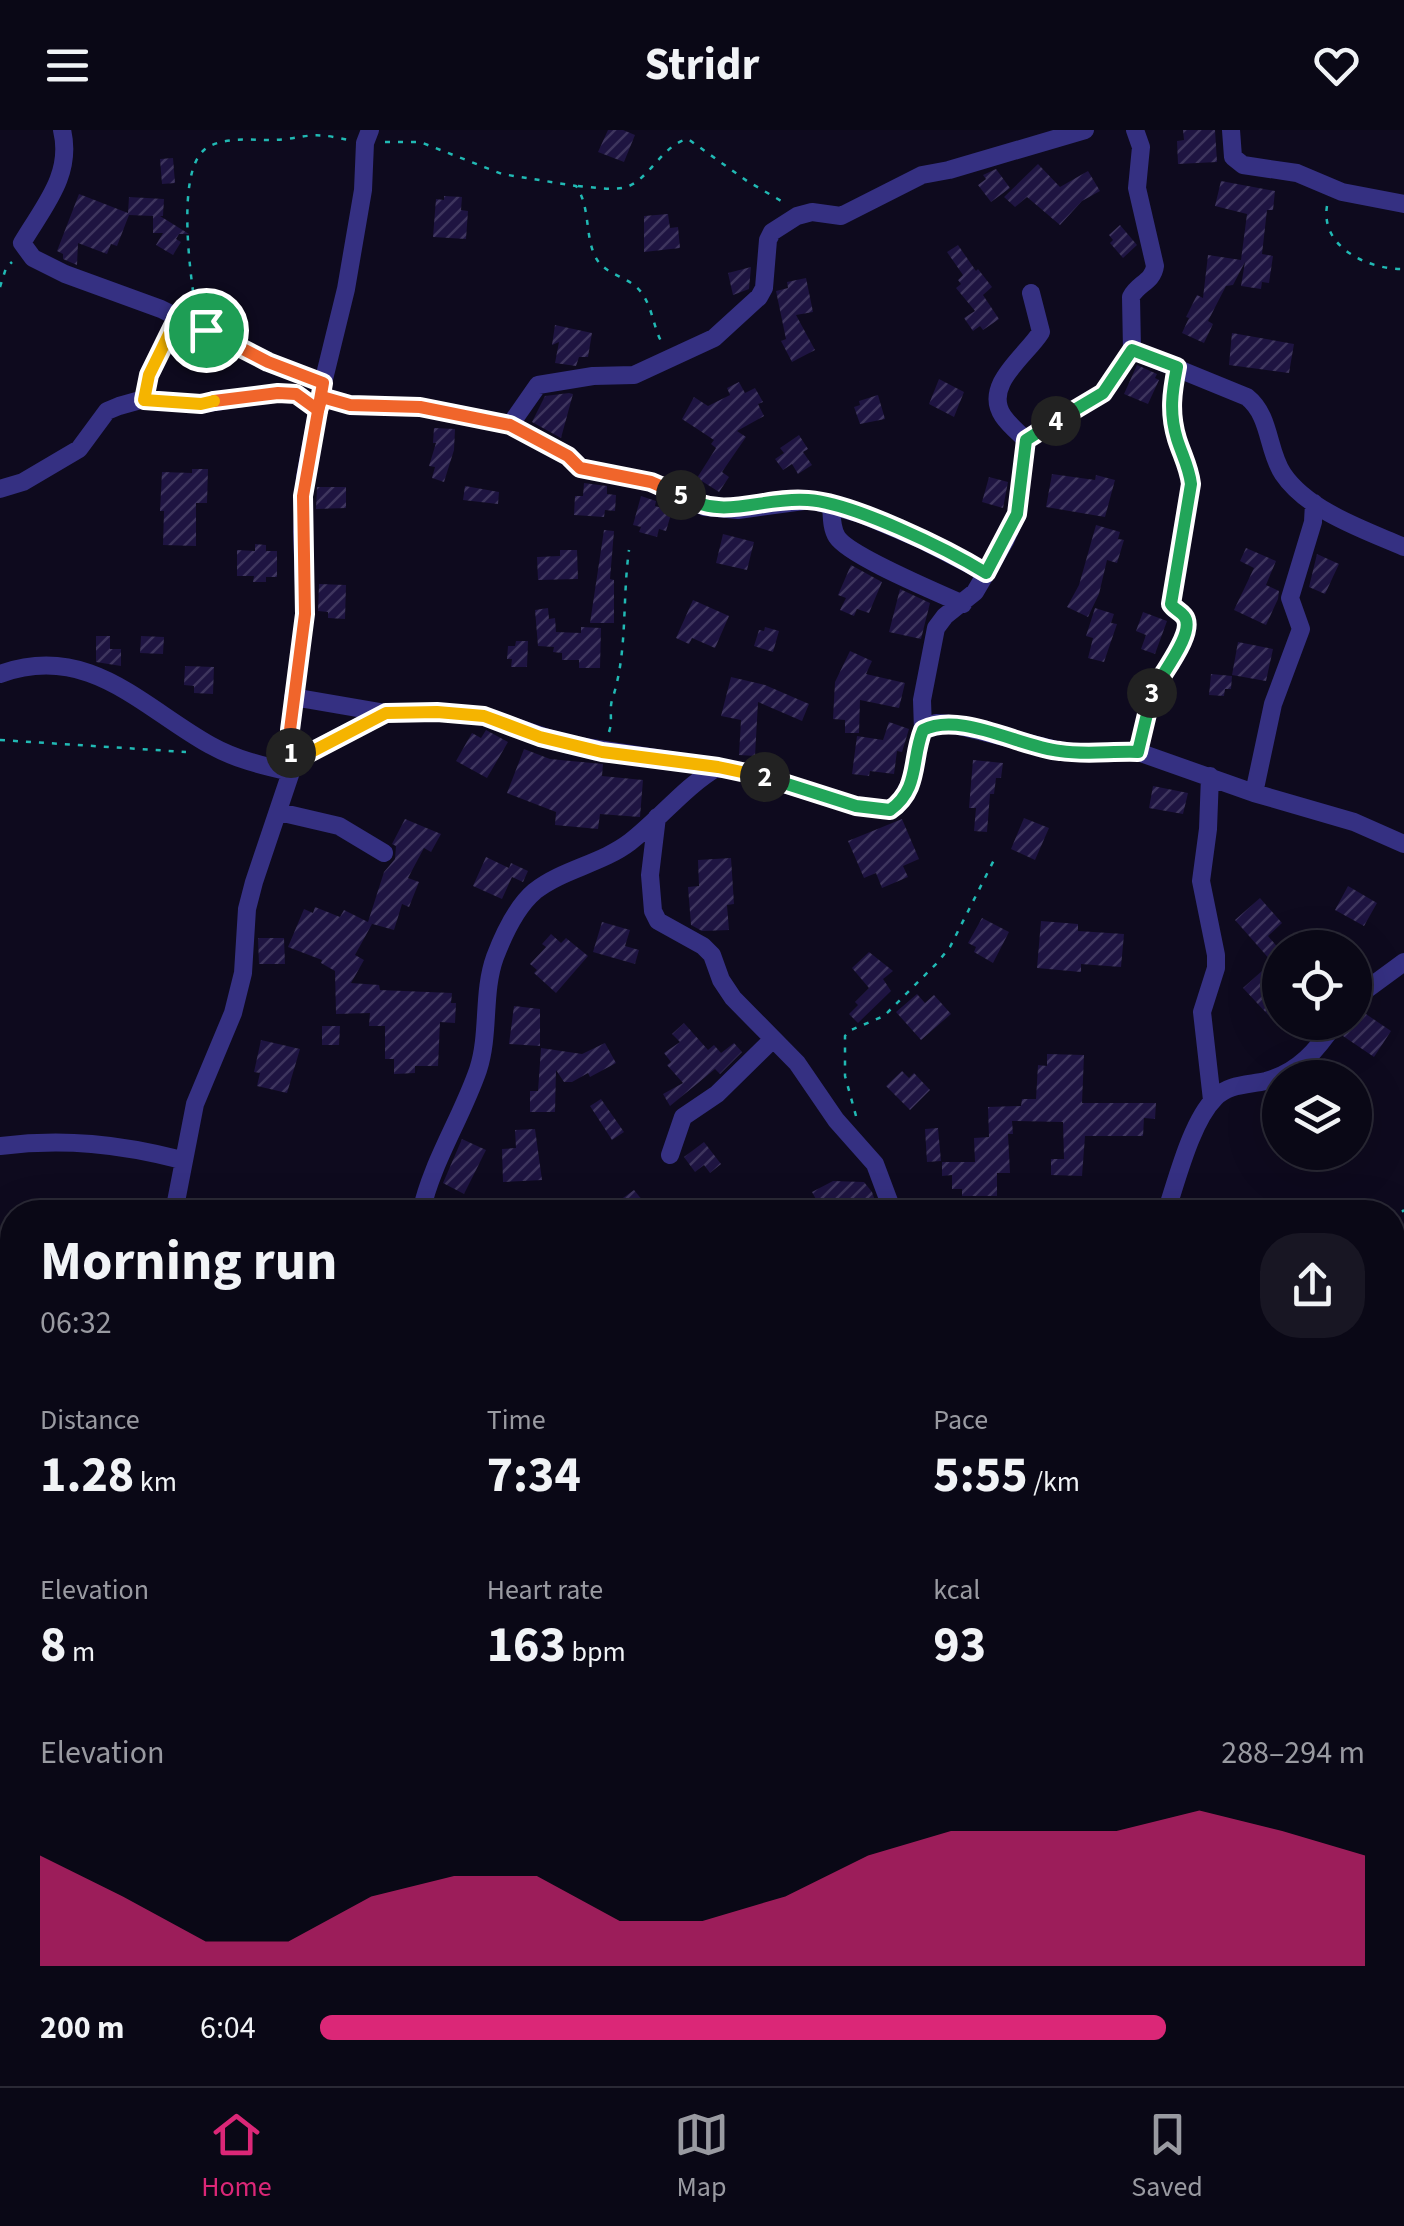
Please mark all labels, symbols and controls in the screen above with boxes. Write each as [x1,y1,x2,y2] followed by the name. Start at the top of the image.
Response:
[644,33,760,97] text: Stridr
[40,38,95,93] icon: menu
[1309,38,1364,93] icon: heart
[164,288,249,373] pin
[179,303,234,358] icon: arrive
[1031,396,1081,446] pin: 4
[1049,401,1063,441] text: 4
[656,470,706,520] pin: 5
[674,475,688,515] text: 5
[1127,668,1177,718] pin: 3
[1145,673,1159,713] text: 3
[266,728,316,778] pin: 1
[284,733,298,773] text: 1
[740,752,790,802] pin: 2
[758,757,772,797] text: 2
[1262,930,1372,1170] map controls
[1262,930,1372,1040] button: locate
[1262,1060,1372,1170] button: layers
[40,1223,337,1301] text: Morning run
[1260,1233,1365,1338] button: share
[40,1300,112,1346] text: 06:32
[40,1400,140,1440] text: Distance
[487,1400,546,1440] text: Time
[933,1400,988,1440] text: Pace
[40,1440,134,1511] text: 1.28
[487,1440,581,1511] text: 7:34
[933,1440,1028,1511] text: 5:55
[134,1462,177,1502] text: km
[1028,1462,1080,1502] text: /km
[40,1570,149,1610] text: Elevation
[487,1570,603,1610] text: Heart rate
[933,1570,980,1610] text: kcal
[40,1610,66,1681] text: 8
[487,1610,566,1681] text: 163
[933,1610,986,1681] text: 93
[66,1632,95,1672] text: m
[566,1632,626,1672] text: bpm
[40,1730,165,1776] text: Elevation
[1221,1730,1365,1776] text: 288–294 m
[40,2005,125,2051] text: 200 m
[200,2005,256,2051] text: 6:04
[201,2107,272,2207] tab: Home
[674,2107,729,2207] tab: Map
[1131,2107,1203,2207] tab: Saved

